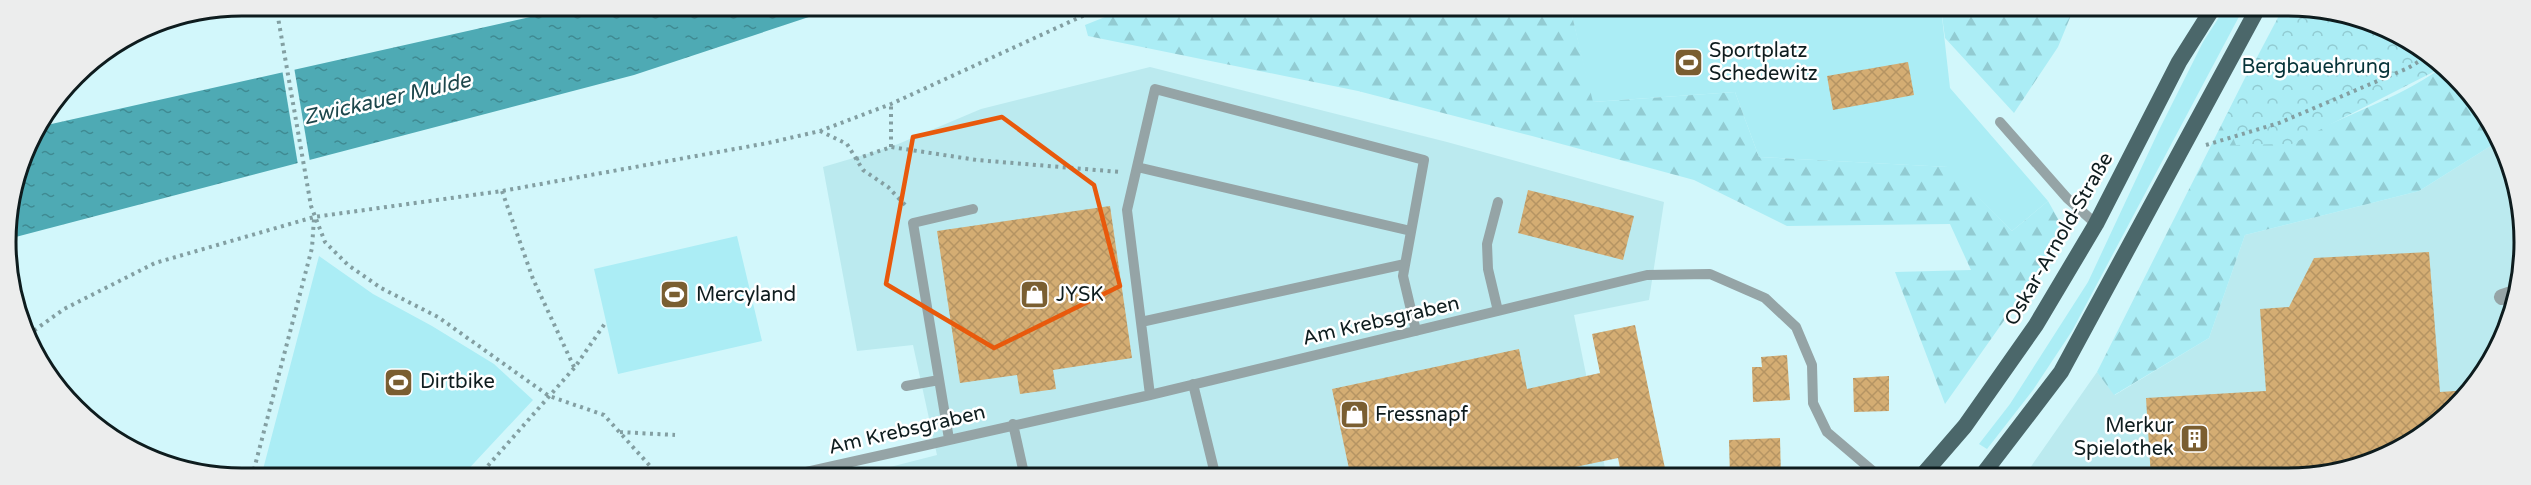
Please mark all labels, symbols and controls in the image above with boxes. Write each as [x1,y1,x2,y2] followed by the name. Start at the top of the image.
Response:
[1709,39,1818,86] place label: Sportplatz Schedewitz
[1672,46,1704,78] sports icon: Sportplatz Schedewitz
[2241,55,2391,79] park label: Bergbauehrung
[301,67,474,130] water label: Zwickauer Mulde
[2000,148,2118,330] street label: Oskar-Arnold-Straße
[659,279,691,311] sports icon: Mercyland
[1019,279,1051,311] shop icon: JYSK
[696,283,796,307] place label: Mercyland
[1056,283,1104,307] place label: JYSK
[1300,291,1462,351] street label: Am Krebsgraben
[383,366,415,398] sports icon: Dirtbike
[420,370,495,394] place label: Dirtbike
[1338,399,1370,431] shop icon: Fressnapf
[826,400,988,460] street label: Am Krebsgraben
[1375,403,1468,427] place label: Fressnapf
[2074,414,2174,461] place label: Merkur Spielothek
[2179,422,2211,454] building icon: Merkur Spielothek

